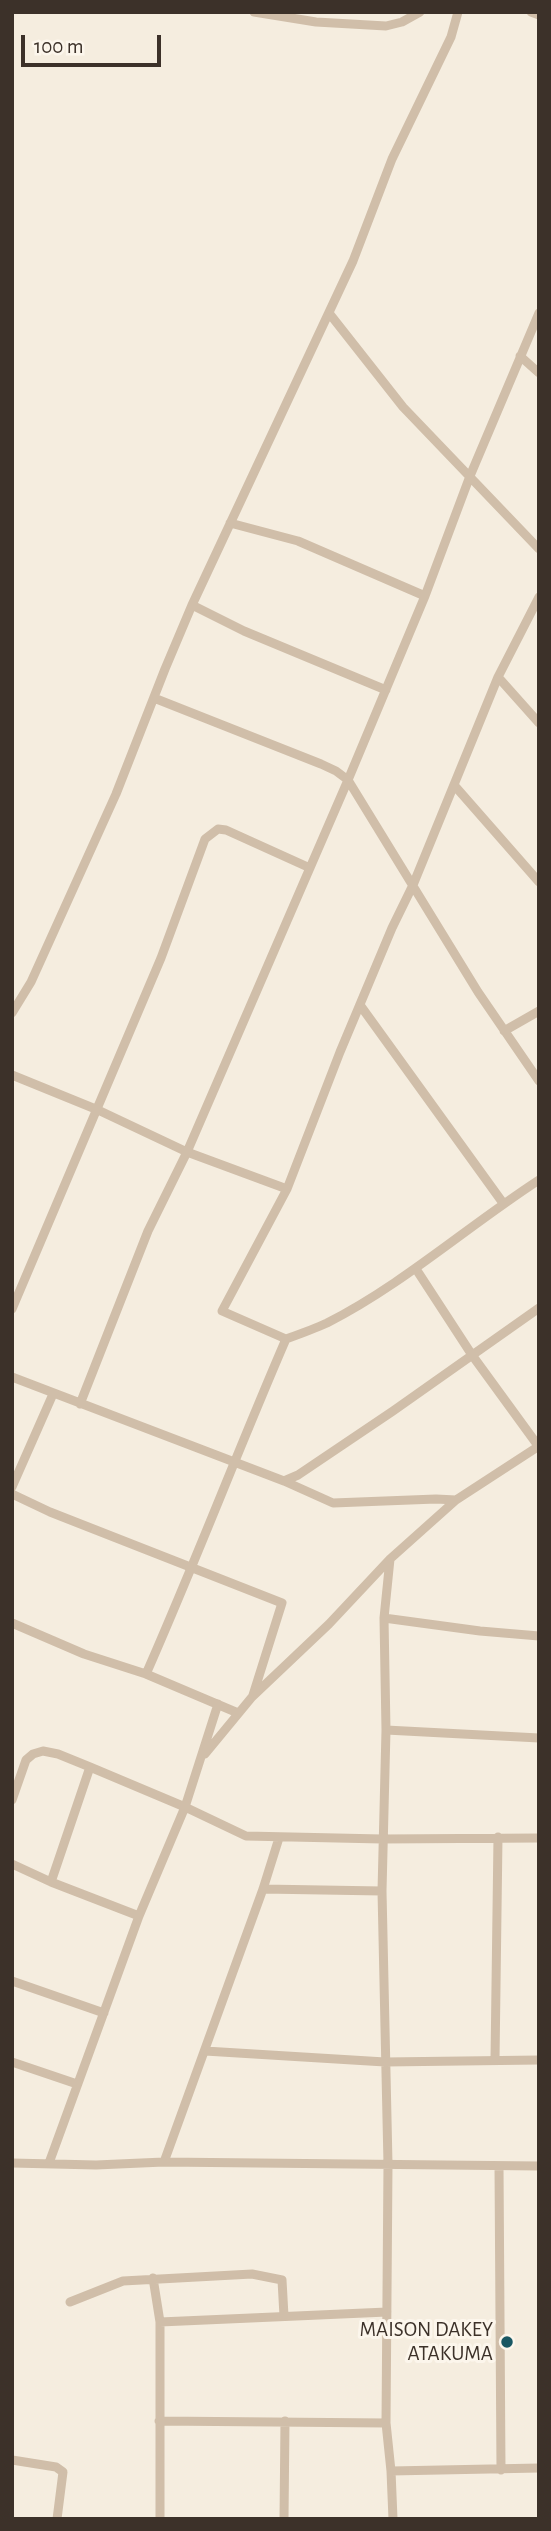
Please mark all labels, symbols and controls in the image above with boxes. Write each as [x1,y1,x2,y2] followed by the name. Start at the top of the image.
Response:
[24,21,164,65] scale bar
[34,36,84,57] text: 100 m
[360,2317,493,2367] place label: MAISON DAKEY ATAKUMA
[499,2334,515,2350] marker: MAISON DAKEY ATAKUMA

